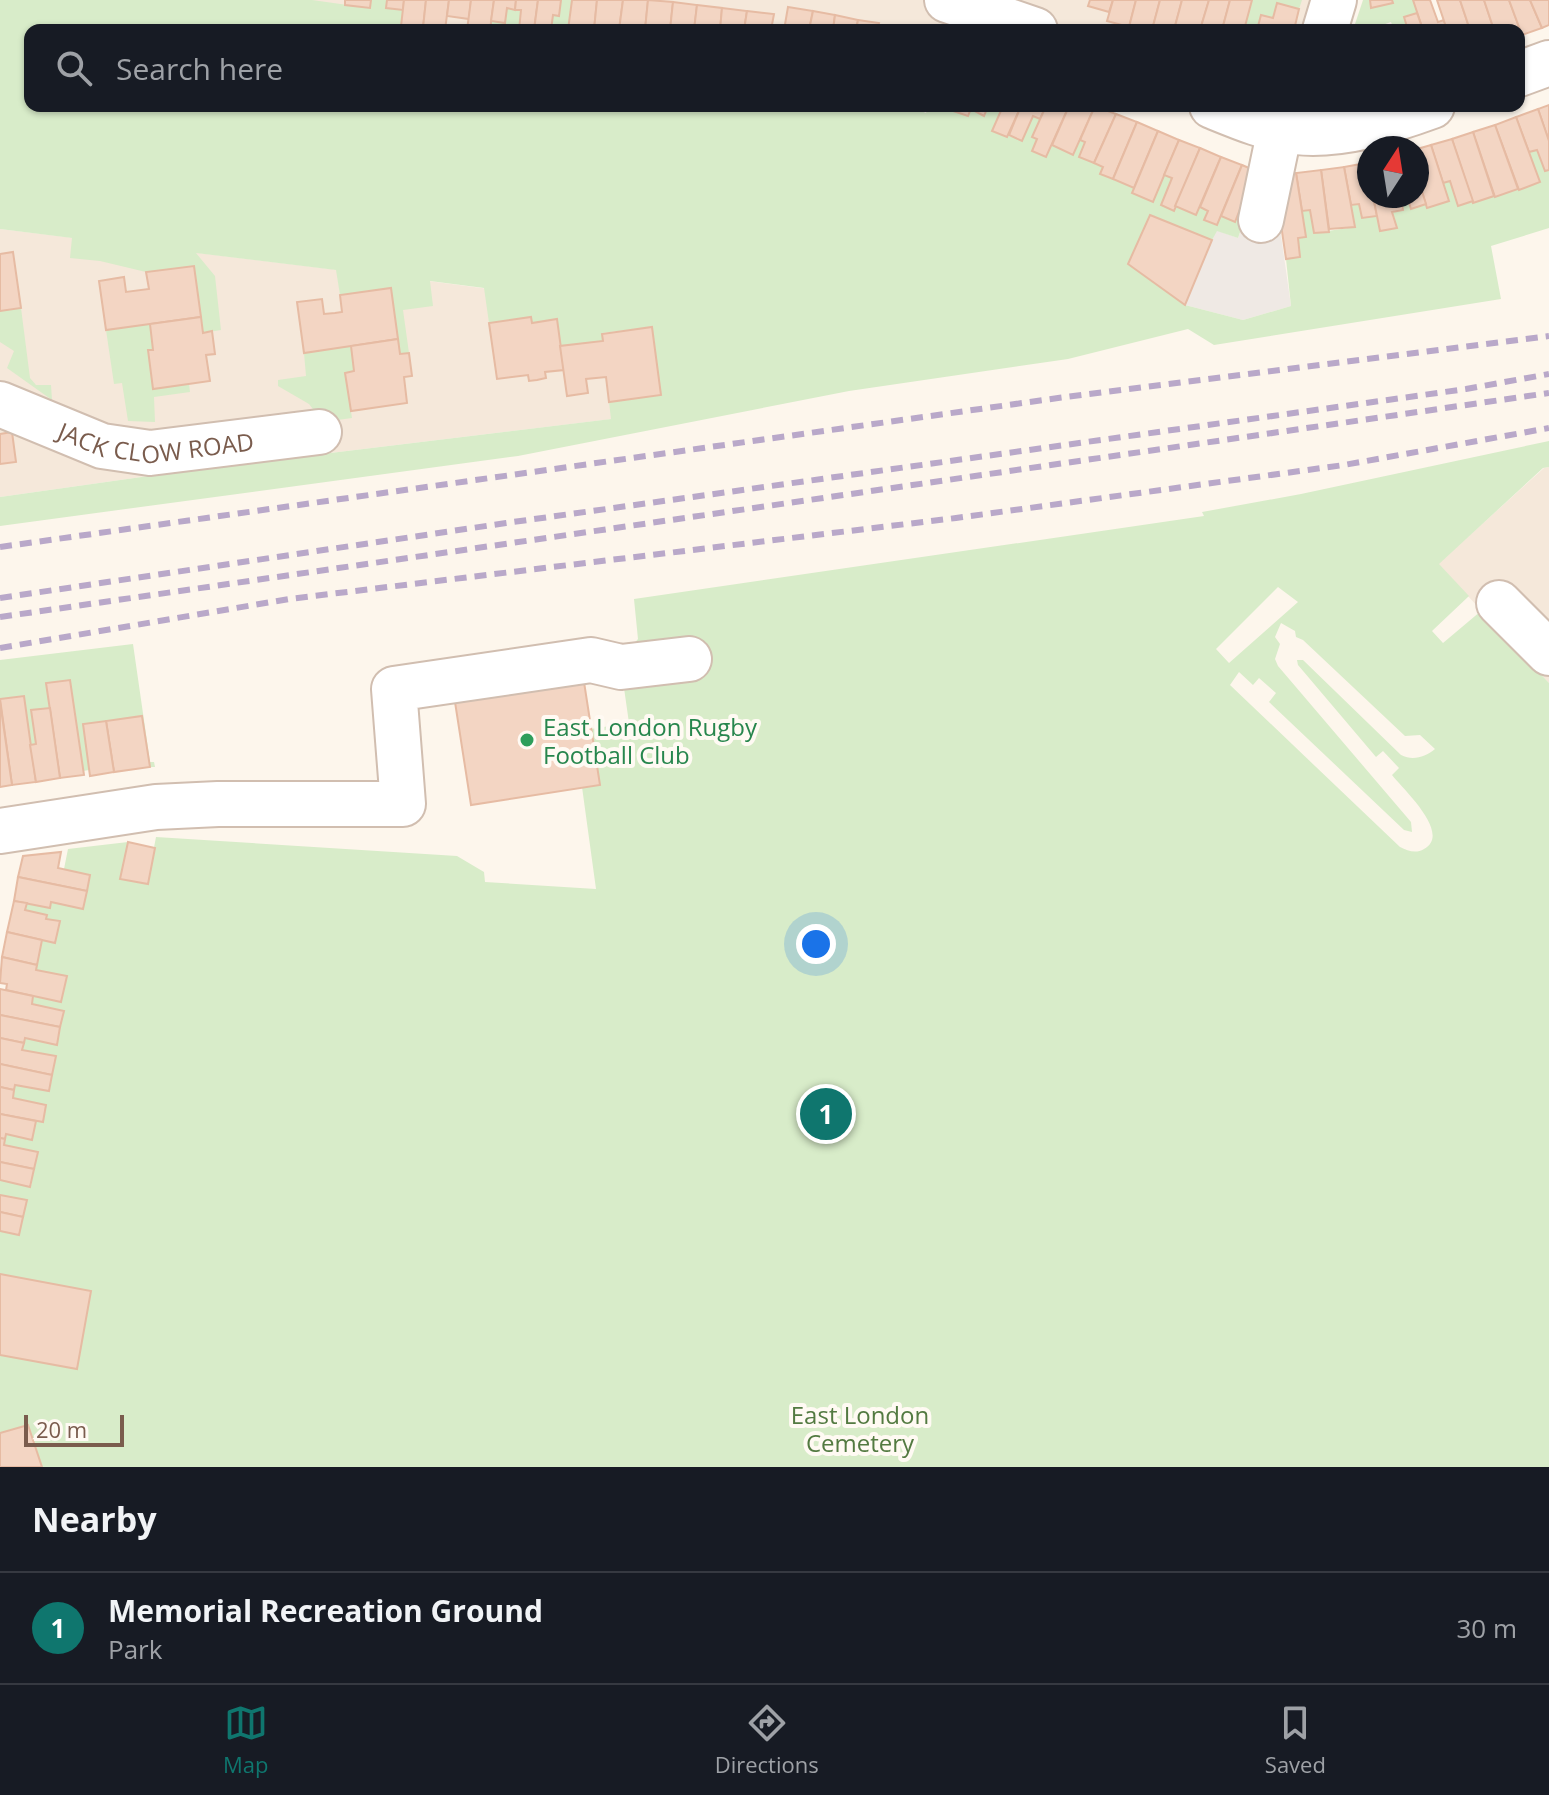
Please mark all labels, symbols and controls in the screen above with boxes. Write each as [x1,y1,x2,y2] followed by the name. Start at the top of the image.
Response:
[24,24,1525,112] search box
[52,46,96,90] icon: search
[116,48,283,89] text: Search here
[1357,136,1429,208] north arrow
[52,413,256,470] street label: JACK CLOW ROAD
[543,710,758,771] place label: East London Rugby Football Club
[518,731,536,749] marker: East London Rugby Football Club
[796,924,836,964] your location
[800,1084,852,1144] pin: 1
[791,1398,929,1459] park label: East London Cemetery
[24,1411,124,1447] scale bar
[36,1414,87,1444] text: 20 m
[32,1496,157,1542] text: Nearby
[108,1590,543,1631] text: Memorial Recreation Ground
[51,1610,65,1646] text: 1
[1456,1610,1517,1646] text: 30 m
[108,1631,162,1667] text: Park
[223,1701,269,1779] tab: Map
[715,1701,819,1779] tab: Directions
[1265,1701,1326,1779] tab: Saved

